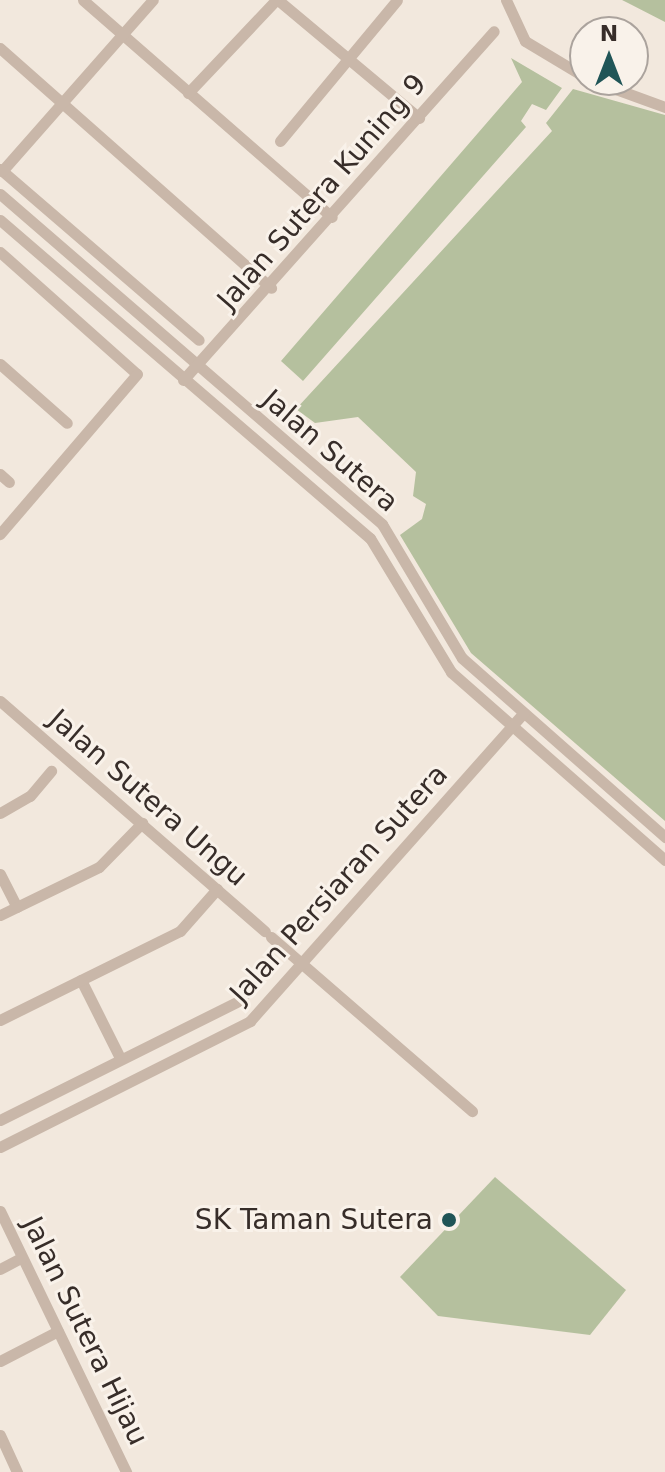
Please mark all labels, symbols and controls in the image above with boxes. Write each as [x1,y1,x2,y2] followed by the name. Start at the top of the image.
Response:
[569,16,649,96] north arrow
[600,21,618,46] text: N
[211,67,433,317] street label: Jalan Sutera Kuning 9
[255,383,405,519] street label: Jalan Sutera
[42,703,254,893] street label: Jalan Sutera Ungu
[223,758,455,1010] street label: Jalan Persiaran Sutera
[195,1203,433,1237] place label: SK Taman Sutera
[15,1211,155,1451] street label: Jalan Sutera Hijau
[440,1211,458,1229] marker: SK Taman Sutera

